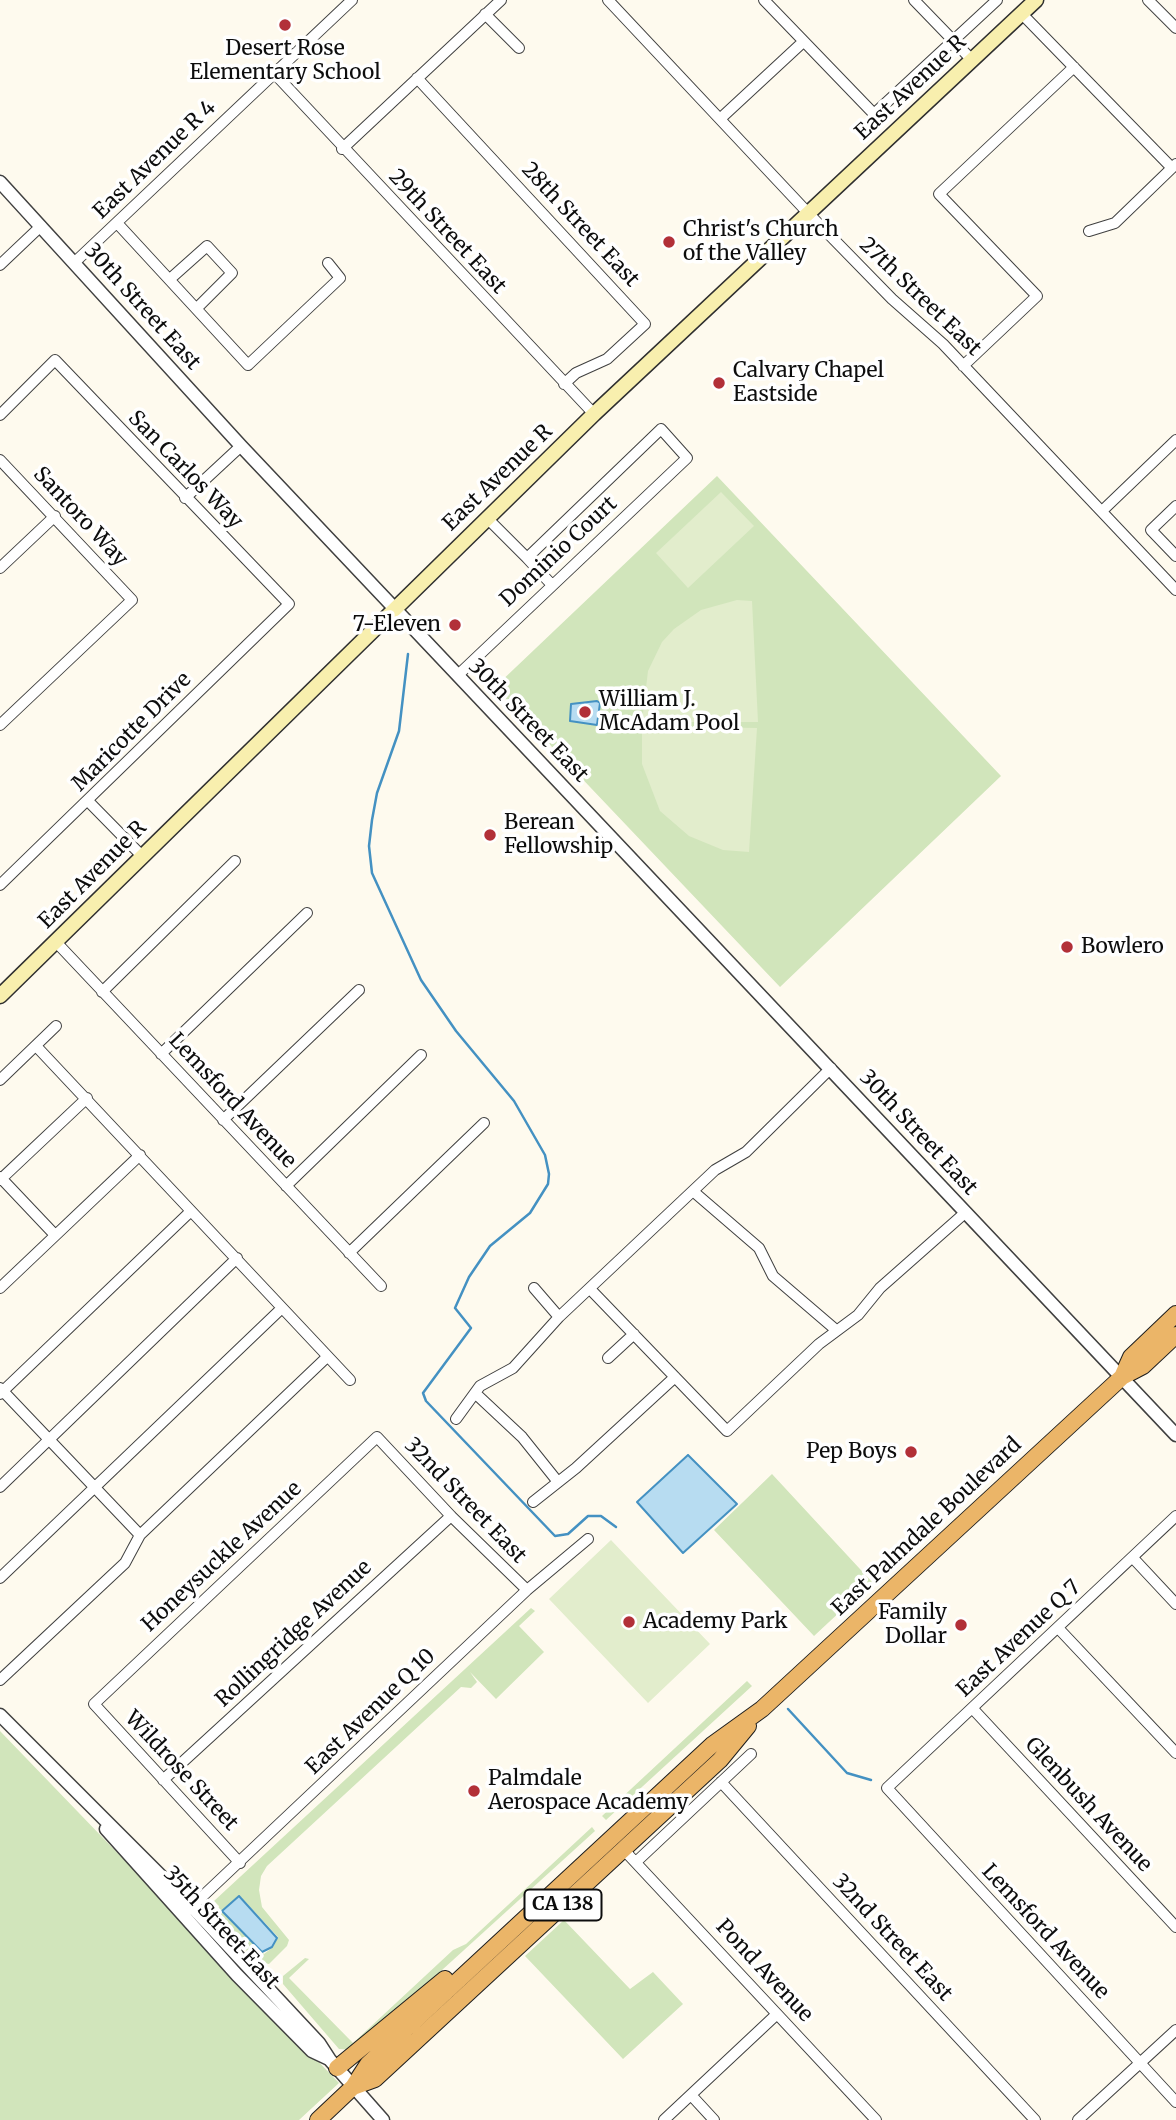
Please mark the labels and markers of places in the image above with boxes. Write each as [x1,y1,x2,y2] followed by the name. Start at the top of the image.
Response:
[277,17,293,33] marker: Desert Rose Elementary School
[189,36,381,86] place label: Desert Rose Elementary School
[683,217,839,267] place label: Christ's Church of the Valley
[661,234,677,250] marker: Christ's Church of the Valley
[733,358,884,408] place label: Calvary Chapel Eastside
[711,375,727,391] marker: Calvary Chapel Eastside
[353,612,441,638] place label: 7-Eleven
[447,617,463,633] marker: 7-Eleven
[599,687,739,737] place label: William J. McAdam Pool
[577,704,593,720] marker: William J. McAdam Pool
[504,810,613,860] place label: Berean Fellowship
[482,827,498,843] marker: Berean Fellowship
[1081,934,1164,960] place label: Bowlero
[1059,939,1075,955] marker: Bowlero
[806,1439,897,1465] place label: Pep Boys
[903,1444,919,1460] marker: Pep Boys
[878,1600,947,1650] place label: Family Dollar
[643,1609,787,1635] place label: Academy Park
[621,1614,637,1630] marker: Academy Park
[953,1617,969,1633] marker: Family Dollar
[488,1766,689,1816] place label: Palmdale Aerospace Academy
[466,1783,482,1799] marker: Palmdale Aerospace Academy

